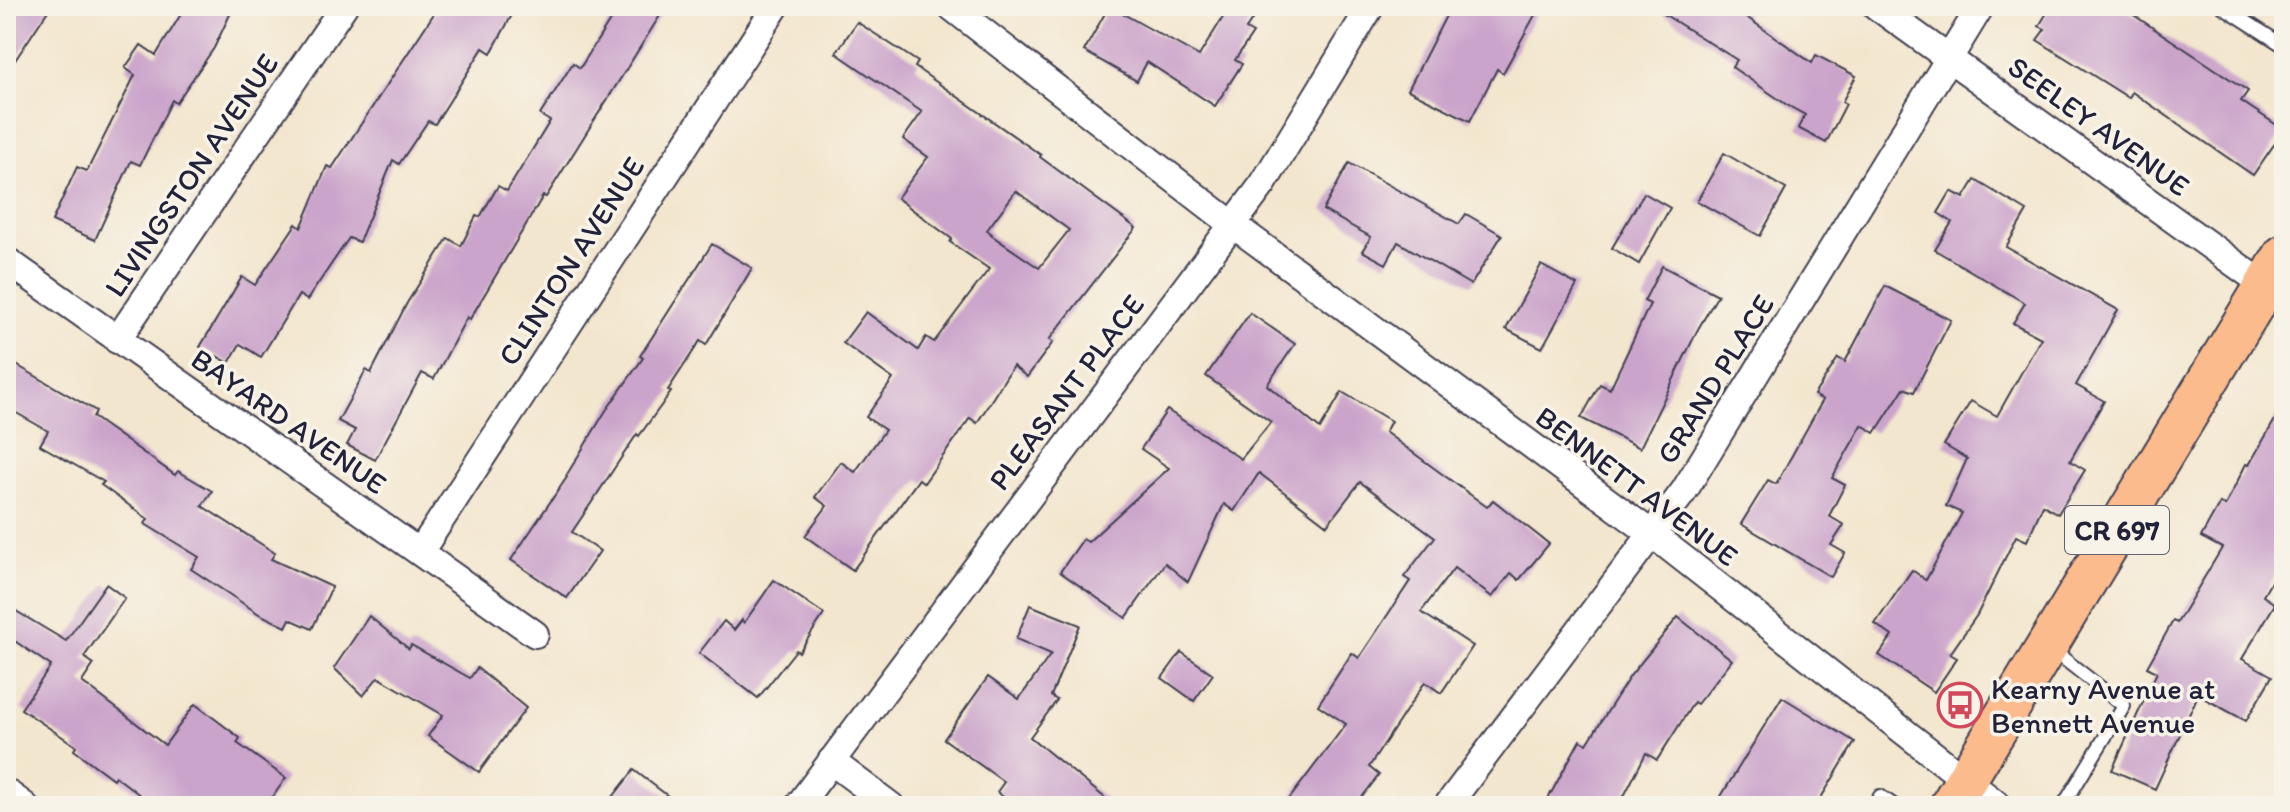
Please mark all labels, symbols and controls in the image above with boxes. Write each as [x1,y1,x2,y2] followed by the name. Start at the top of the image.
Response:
[96,46,286,304] street label: LIVINGSTON AVENUE
[2001,48,2197,204] street label: SEELEY AVENUE
[490,150,652,372] street label: CLINTON AVENUE
[980,287,1152,497] street label: PLEASANT PLACE
[1648,287,1782,471] street label: GRAND PLACE
[184,340,394,502] street label: BAYARD AVENUE
[1528,398,1746,574] street label: BENNETT AVENUE
[2065,506,2169,554] road number: CR 697
[1991,670,2215,741] place label: Kearny Avenue at Bennett Avenue
[1936,681,1984,729] bus stop icon: Kearny Avenue at Bennett Avenue

